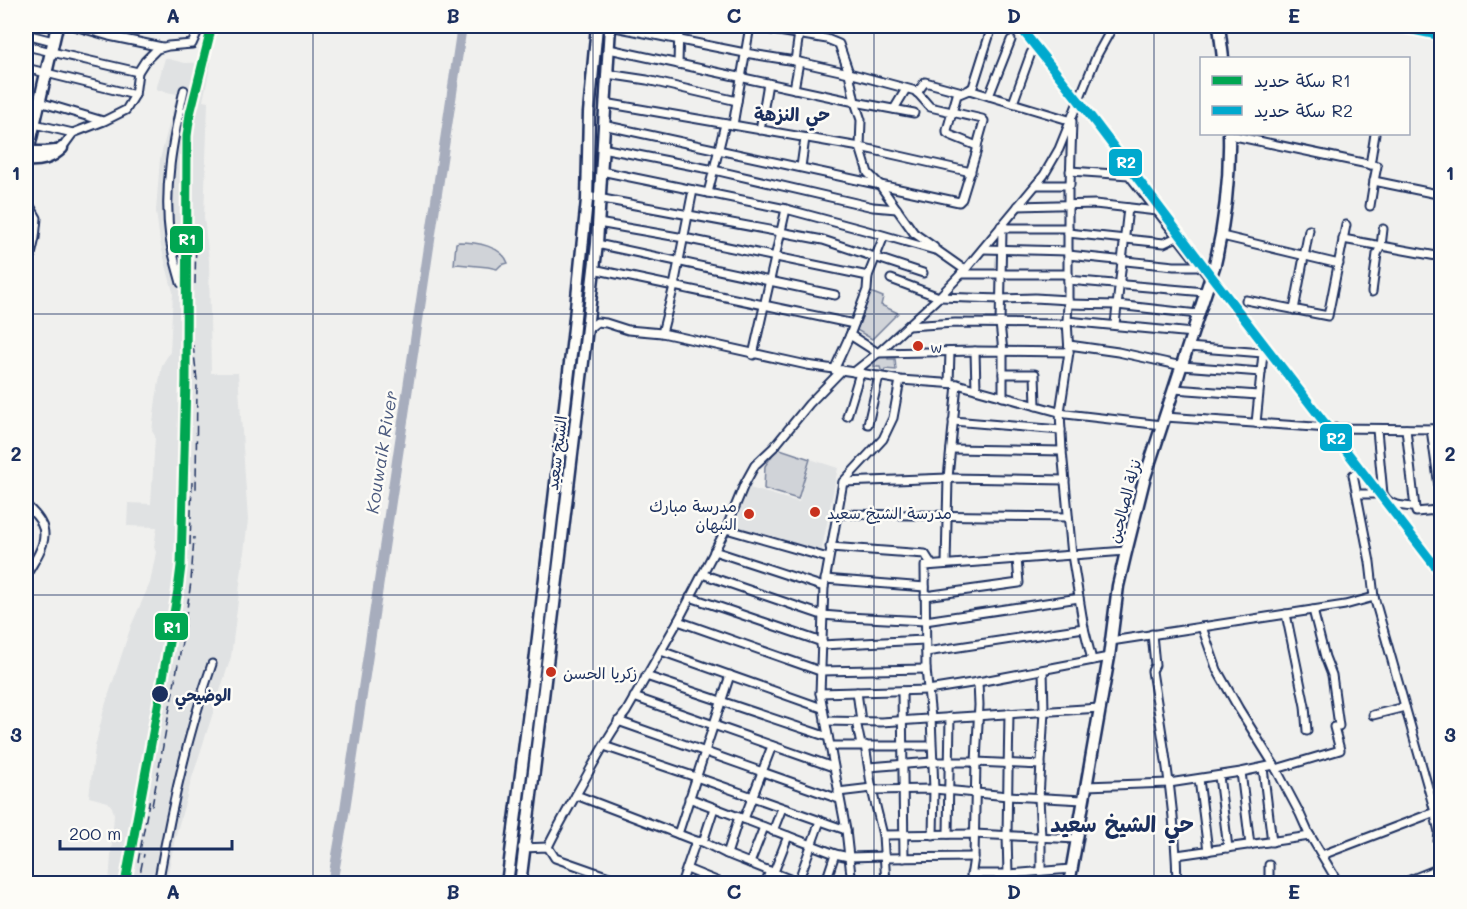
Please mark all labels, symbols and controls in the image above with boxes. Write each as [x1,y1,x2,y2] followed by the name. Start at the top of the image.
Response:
[166,2,180,28] text: A
[446,2,460,28] text: B
[727,2,742,28] text: C
[1007,2,1021,28] text: D
[1288,2,1300,28] text: E
[1200,57,1410,135] legend
[1254,68,1351,92] text: سكة حديد R1
[1254,98,1353,122] text: سكة حديد R2
[754,102,830,131] district label: حي النزهة
[1108,148,1143,177] line badge: R2
[1116,151,1136,172] text: R2
[12,159,20,185] text: 1
[1446,159,1454,185] text: 1
[169,225,204,254] line badge: R1
[178,228,196,249] text: R1
[930,336,942,357] place label: w
[911,339,925,353] marker: w
[359,389,403,515] water label: Kouwaik River
[541,414,572,492] street label: الشيخ سعيد
[1319,423,1353,452] line badge: R2
[1326,427,1346,448] text: R2
[10,440,22,466] text: 2
[1444,440,1456,466] text: 2
[1103,457,1145,545] street label: نزلة الصالحين
[649,495,737,534] place label: مدرسة مبارك النبهان
[827,502,952,524] place label: مدرسة الشيخ سعيد
[808,505,822,519] marker: مدرسة الشيخ سعيد
[742,507,756,521] marker: مدرسة مبارك النبهان
[154,612,189,641] line badge: R1
[163,616,181,637] text: R1
[563,662,637,683] place label: زكريا الحسن
[544,665,558,679] marker: زكريا الحسن
[150,684,170,704] marker: الوضيحي
[175,684,231,710] place label: الوضيحي
[10,721,22,747] text: 3
[1444,721,1456,747] text: 3
[1050,809,1194,844] district label: حي الشيخ سعيد
[60,813,232,851] scale bar
[69,821,121,845] text: 200 m
[166,878,180,904] text: A
[446,878,460,904] text: B
[727,878,742,904] text: C
[1007,878,1021,904] text: D
[1288,878,1300,904] text: E

